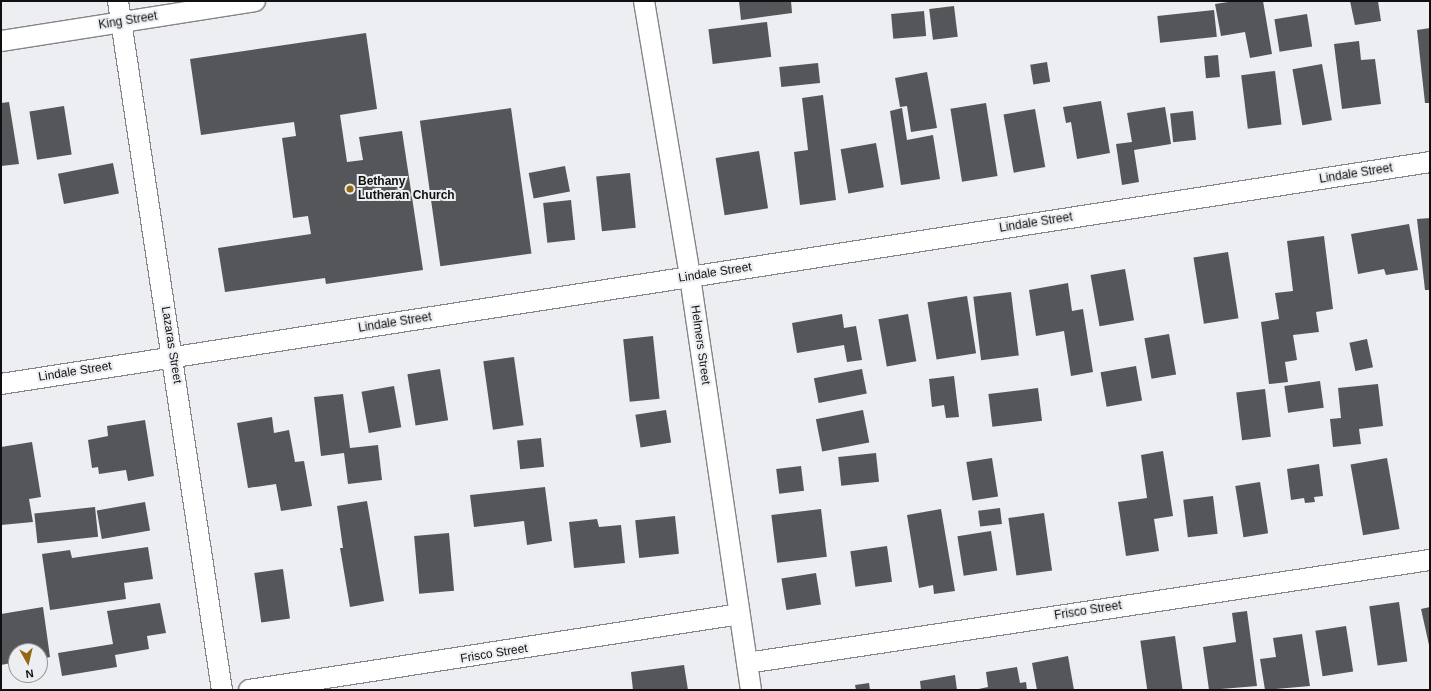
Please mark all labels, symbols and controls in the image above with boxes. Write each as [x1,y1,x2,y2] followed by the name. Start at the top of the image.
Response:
[98,9,158,33] street label: King Street
[1318,161,1394,187] street label: Lindale Street
[358,175,455,203] place label: Bethany Lutheran Church
[345,184,355,194] marker: Bethany Lutheran Church
[998,210,1074,236] street label: Lindale Street
[677,260,753,286] street label: Lindale Street
[687,304,713,386] street label: Helmers Street
[158,305,184,385] street label: Lazaras Street
[357,310,433,336] street label: Lindale Street
[37,359,113,385] street label: Lindale Street
[1053,599,1123,623] street label: Frisco Street
[459,642,529,666] street label: Frisco Street
[8,643,48,683] north arrow
[25,667,34,680] text: N

